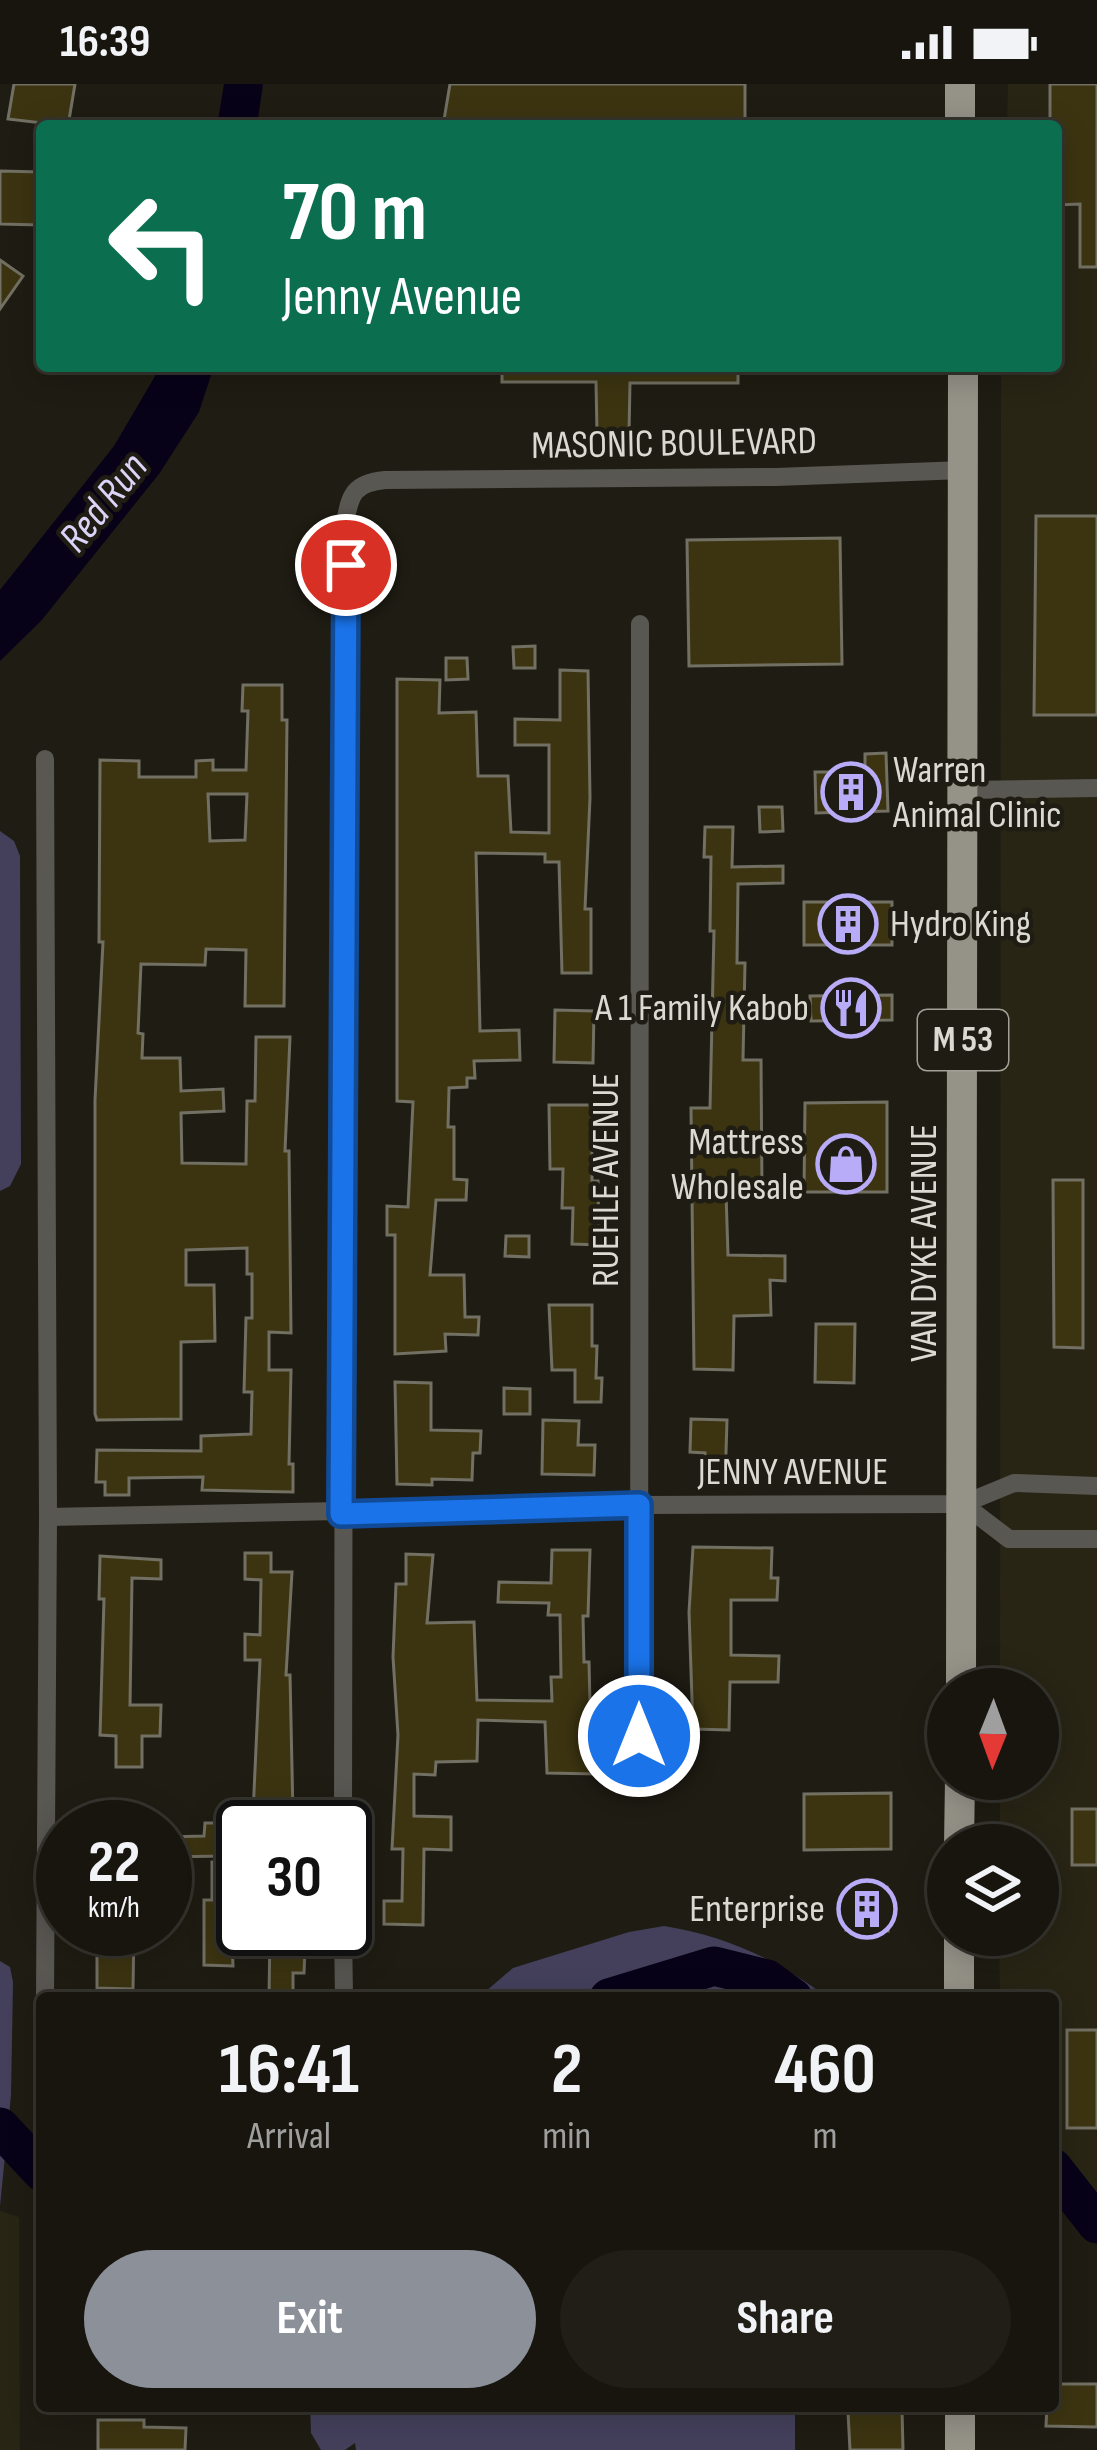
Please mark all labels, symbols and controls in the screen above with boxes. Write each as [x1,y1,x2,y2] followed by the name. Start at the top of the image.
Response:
[60,15,150,70] text: 16:39
[282,163,427,264] text: 70 m
[84,168,240,324] icon: left
[282,265,522,330] text: Jenny Avenue
[531,418,817,470] street label: MASONIC BOULEVARD
[49,443,159,563] water label: Red Run
[295,514,397,616] pin
[313,532,379,598] icon: arrive
[892,747,1062,839] place label: Warren Animal Clinic
[820,761,882,823] building icon: Warren Animal Clinic
[817,893,879,955] building icon: Hydro King
[890,901,1031,948] place label: Hydro King
[820,977,882,1039] restaurant icon: A 1 Family Kabob
[594,985,809,1032] place label: A 1 Family Kabob
[918,1010,1008,1070] road number: M 53
[583,1073,630,1287] street label: RUEHLE AVENUE
[671,1119,804,1211] place label: Mattress Wholesale
[901,1124,948,1362] street label: VAN DYKE AVENUE
[815,1133,877,1195] shop icon: Mattress Wholesale
[697,1449,888,1496] street label: JENNY AVENUE
[927,1668,1059,1800] north arrow
[927,1668,1059,1956] map controls
[576,1673,702,1799] position arrow
[216,1800,372,1956] speed limit sign: 30
[927,1824,1059,1956] button: layers
[88,1827,140,1899] text: 22
[836,1878,898,1940] building icon: Enterprise
[689,1886,825,1933] place label: Enterprise
[88,1890,140,1926] text: km/h
[219,2027,359,2114] text: 16:41
[551,2027,582,2114] text: 2
[774,2027,876,2114] text: 460
[247,2113,331,2160] text: Arrival
[542,2113,591,2160] text: min
[813,2113,838,2160] text: m
[84,2250,536,2388] button: Exit
[560,2250,1011,2388] button: Share

